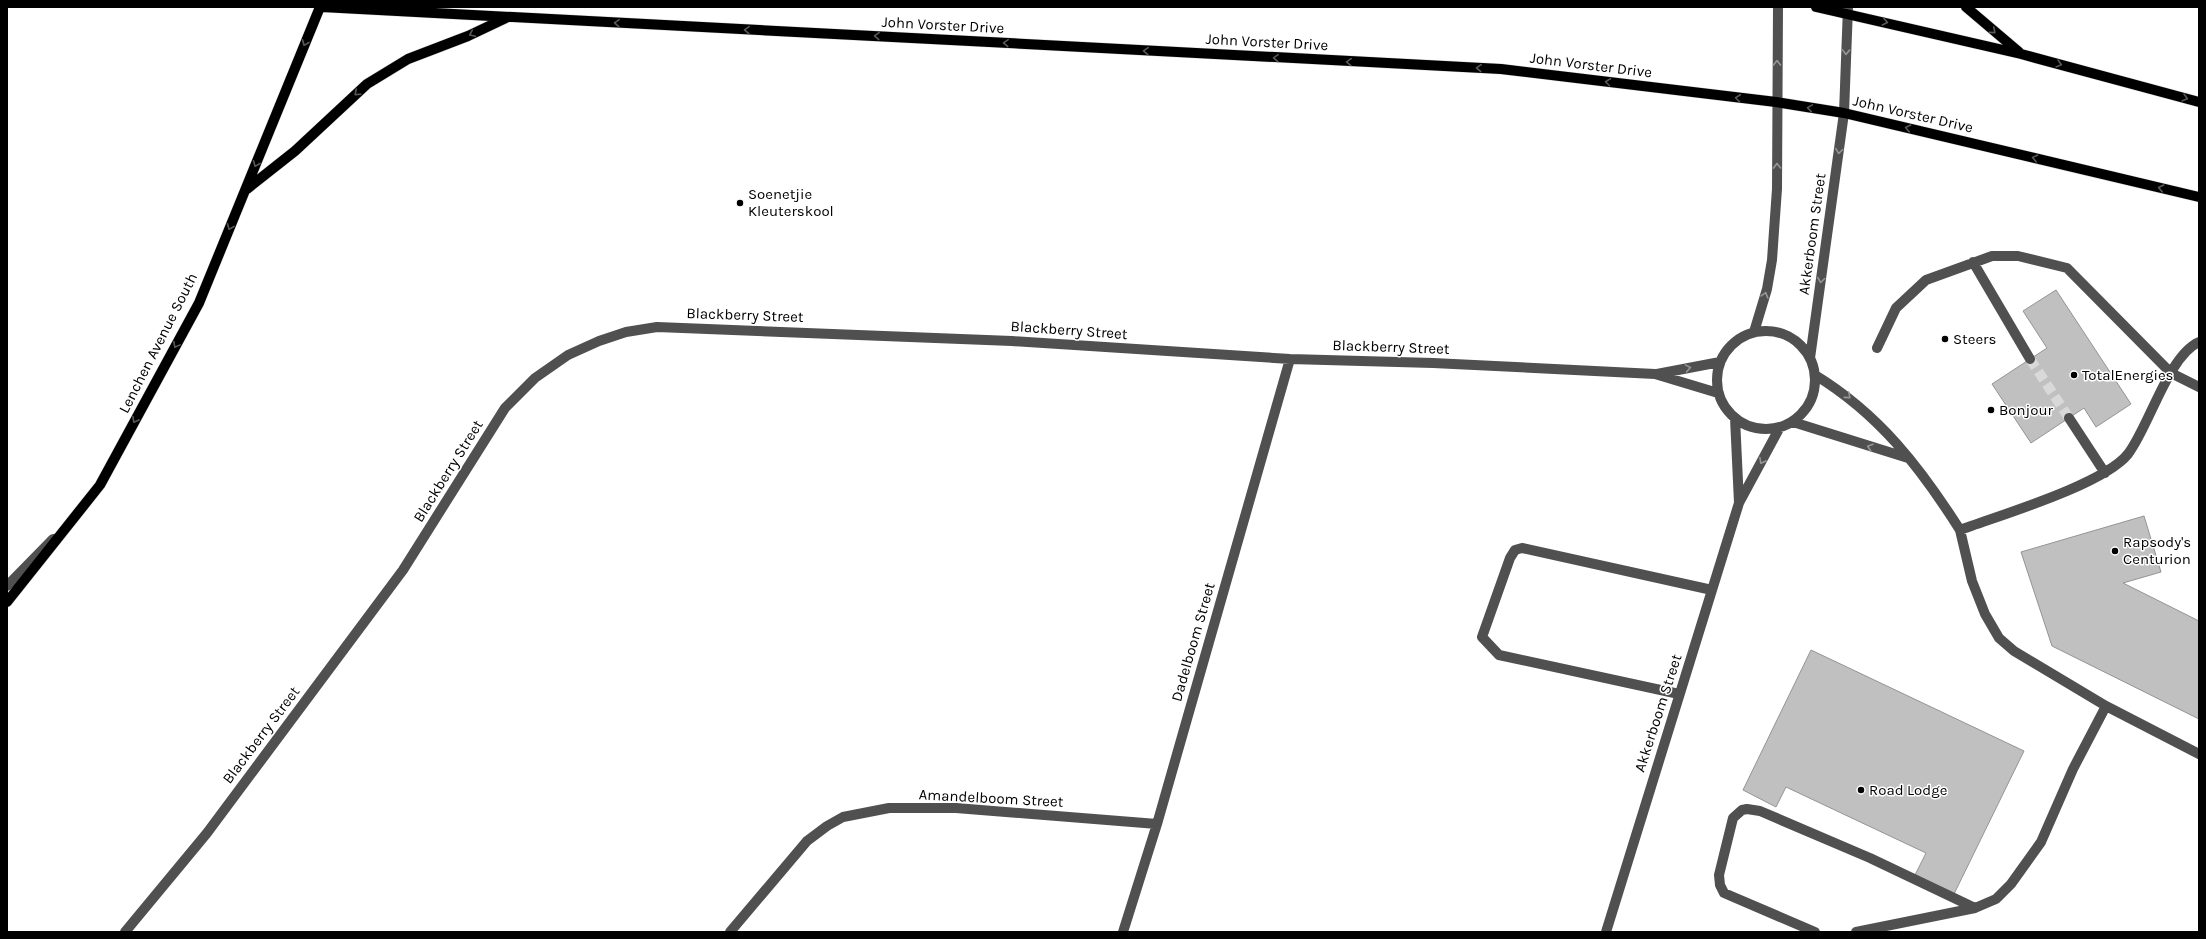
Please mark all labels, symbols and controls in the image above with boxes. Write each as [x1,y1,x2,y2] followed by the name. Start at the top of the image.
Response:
[881,13,1005,37] street label: John Vorster Drive
[1882,17,1888,25] one-way arrow
[614,18,620,27] one-way arrow
[744,25,750,34] one-way arrow
[1989,26,1996,33] one-way arrow
[469,29,477,37] one-way arrow
[1205,30,1329,54] street label: John Vorster Drive
[874,32,880,41] one-way arrow
[1003,39,1009,48] one-way arrow
[302,40,310,47] one-way arrow
[1143,46,1149,55] one-way arrow
[1529,49,1653,81] street label: John Vorster Drive
[1842,49,1850,55] one-way arrow
[1273,53,1279,62] one-way arrow
[1346,57,1352,66] one-way arrow
[2055,59,2062,68] one-way arrow
[1773,60,1781,66] one-way arrow
[1476,64,1482,73] one-way arrow
[1605,78,1612,87] one-way arrow
[355,88,362,95] one-way arrow
[1851,91,1975,137] street label: John Vorster Drive
[2181,93,2188,102] one-way arrow
[1734,94,1741,103] one-way arrow
[1807,104,1813,113] one-way arrow
[1905,124,1912,133] one-way arrow
[1835,148,1844,155] one-way arrow
[2031,154,2038,163] one-way arrow
[253,160,261,167] one-way arrow
[1773,163,1781,169] one-way arrow
[1795,172,1830,296] street label: Akkerboom Street
[2158,184,2164,192] one-way arrow
[748,185,834,220] place label: Soenetjie Kleuterskool
[735,198,745,208] marker: Soenetjie Kleuterskool
[227,223,235,230] one-way arrow
[115,270,201,416] street label: Lenchen Avenue South
[1817,277,1826,283] one-way arrow
[1760,292,1769,299] one-way arrow
[686,304,804,326] street label: Blackberry Street
[1010,317,1128,343] street label: Blackberry Street
[1953,330,1996,348] place label: Steers
[1940,334,1950,344] marker: Steers
[1332,336,1450,358] street label: Blackberry Street
[174,341,181,348] one-way arrow
[1684,364,1691,373] one-way arrow
[2082,366,2174,384] place label: TotalEnergies
[2069,370,2079,380] marker: TotalEnergies
[1844,392,1851,399] one-way arrow
[1999,401,2054,419] place label: Bonjour
[1986,405,1996,415] marker: Bonjour
[133,416,140,423] one-way arrow
[409,416,487,525] street label: Blackberry Street
[1867,443,1874,452] one-way arrow
[1759,457,1766,465] one-way arrow
[2123,533,2191,568] place label: Rapsody's Centurion
[2110,546,2120,556] marker: Rapsody's Centurion
[1167,580,1219,704] street label: Dadelboom Street
[1630,652,1686,774] street label: Akkerboom Street
[219,683,304,787] street label: Blackberry Street
[1869,781,1947,799] place label: Road Lodge
[918,785,1064,811] street label: Amandelboom Street
[1856,785,1866,795] marker: Road Lodge

